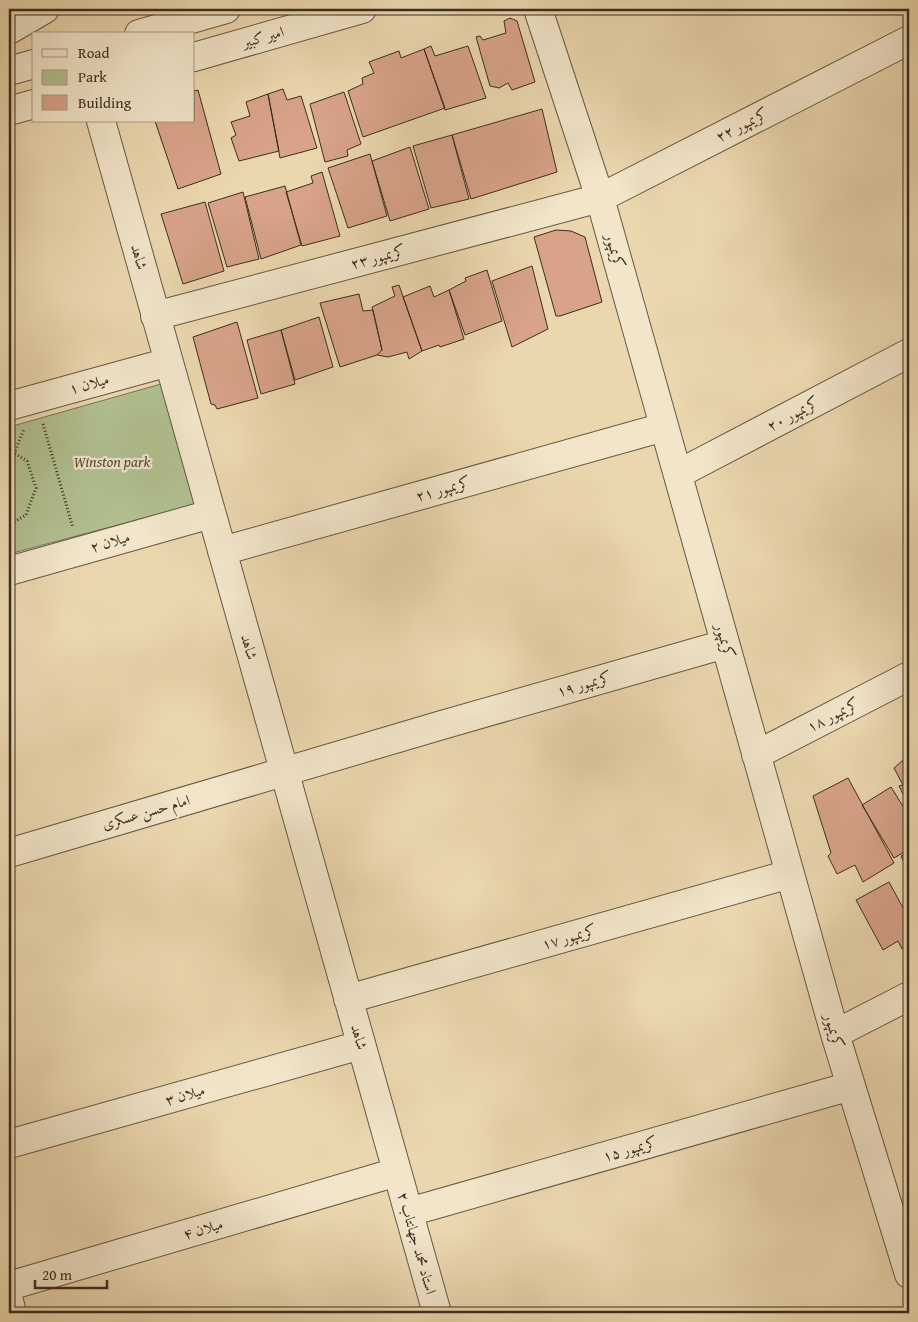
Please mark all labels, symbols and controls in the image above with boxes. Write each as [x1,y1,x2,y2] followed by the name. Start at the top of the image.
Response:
[238,21,286,53] street label: امیر کبیر
[32,32,195,122] legend
[78,42,109,63] text: Road
[78,66,107,87] text: Park
[78,92,132,113] text: Building
[712,102,772,147] street label: کریمپور ۲۲
[600,229,630,271] street label: کریمپور
[348,239,408,274] street label: کریمپور ۲۳
[126,242,153,272] street label: شاهد
[67,368,111,399] street label: میلان ۱
[763,391,822,436] street label: کریمپور ۲۰
[74,451,151,472] park label: Winston park
[413,471,473,506] street label: کریمپور ۲۱
[87,526,132,557] street label: میلان ۲
[710,619,740,661] street label: کریمپور
[236,632,263,662] street label: شاهد
[554,666,614,701] street label: کریمپور ۱۹
[803,692,863,737] street label: کریمپور ۱۸
[99,789,193,837] street label: امام حسن عسکری
[539,919,599,954] street label: کریمپور ۱۷
[819,1009,849,1051] street label: کریمپور
[346,1022,373,1052] street label: شاهد
[162,1079,207,1110] street label: میلان ۳
[600,1131,660,1166] street label: کریمپور ۱۵
[393,1189,442,1296] street label: استاد محمد جهانتاب ۲
[180,1213,225,1244] street label: میلان ۴
[35,1257,108,1289] scale bar
[42,1264,73,1285] text: 20 m

